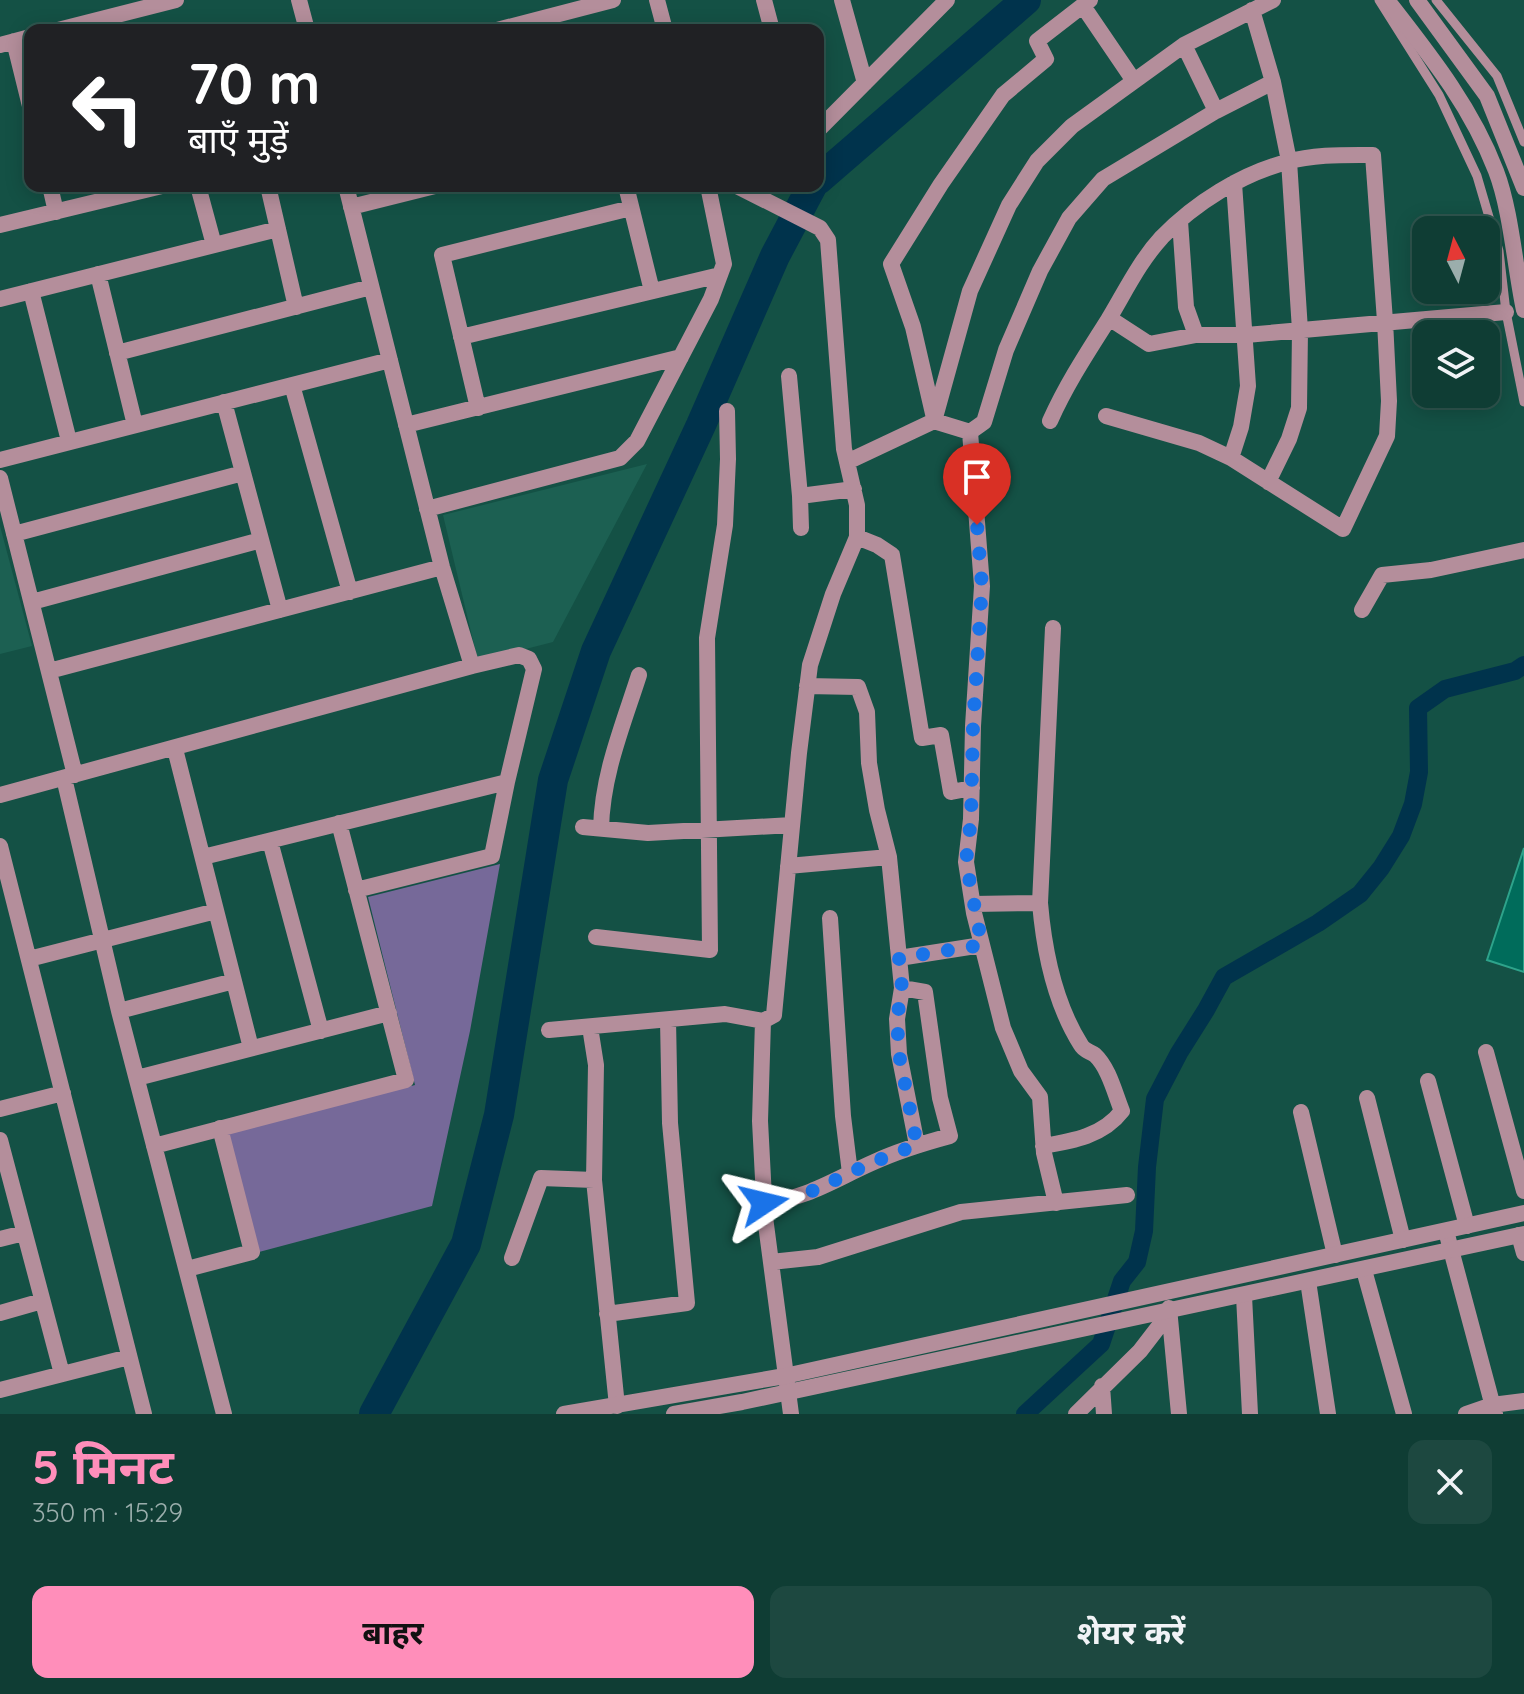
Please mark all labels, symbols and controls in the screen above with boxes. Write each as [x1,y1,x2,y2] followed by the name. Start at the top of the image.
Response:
[188,48,320,118] text: 70 m
[56,56,160,160] icon: left
[188,117,288,162] text: बाएँ मुड़ें
[1412,216,1500,304] north arrow
[1412,216,1500,408] map controls
[1412,320,1500,408] button: layers
[943,443,1011,525] pin
[955,455,999,499] icon: arrive
[722,1161,806,1245] position arrow
[32,1436,174,1496] text: 5 मिनट
[1408,1440,1492,1524] button: close
[32,1496,183,1529] text: 350 m · 15:29
[32,1586,754,1678] button: बाहर
[770,1586,1492,1678] button: शेयर करें

